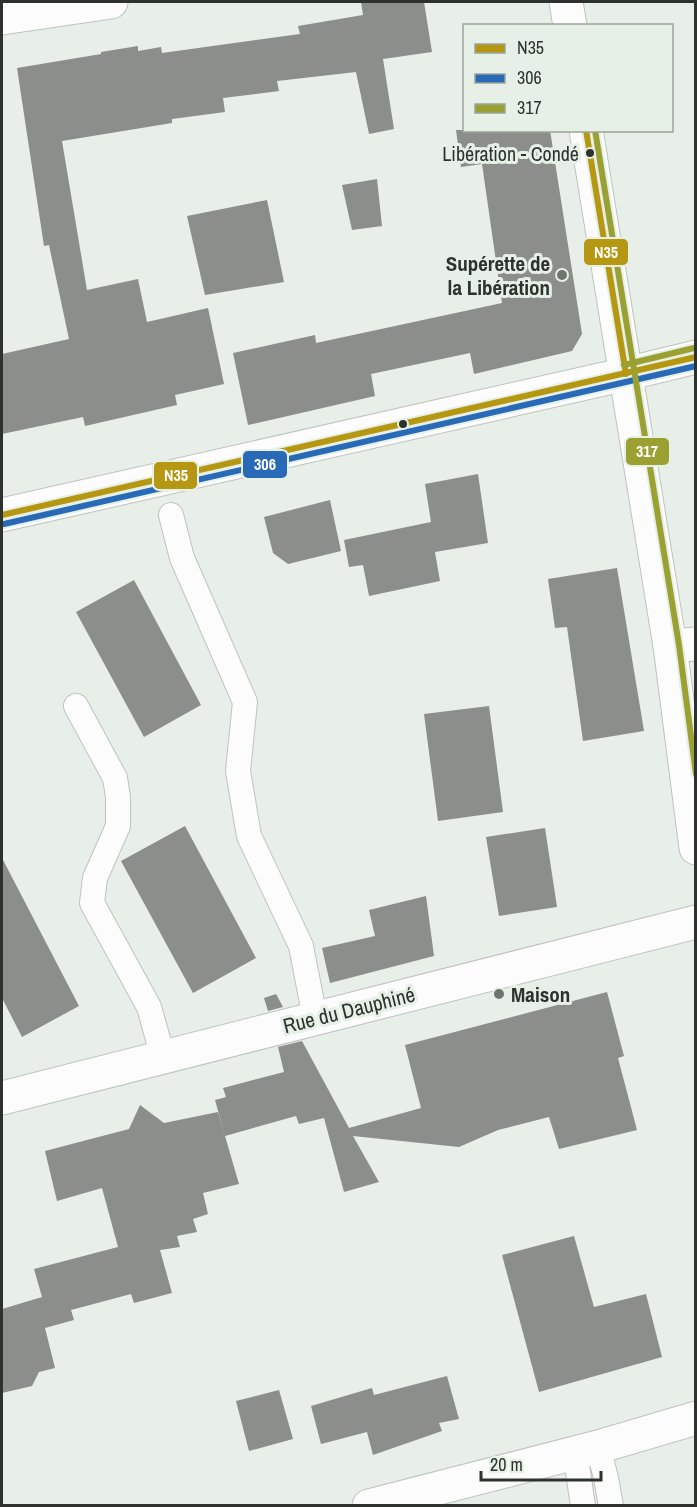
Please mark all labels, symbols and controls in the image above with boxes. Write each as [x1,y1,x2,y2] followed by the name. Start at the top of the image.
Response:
[463,24,673,132] legend
[517,35,544,60] text: N35
[517,65,542,90] text: 306
[517,95,542,120] text: 317
[442,140,579,167] place label: Libération - Condé
[584,147,596,159] marker: Libération - Condé
[583,238,629,266] line badge: N35
[594,241,618,263] text: N35
[446,249,550,302] place label: Supérette de la Libération
[555,268,569,282] marker: Supérette de la Libération
[397,418,409,430] unlabelled marker
[625,437,670,466] line badge: 317
[636,440,658,462] text: 317
[242,450,288,479] line badge: 306
[254,453,276,475] text: 306
[153,461,198,490] line badge: N35
[164,464,188,486] text: N35
[280,980,418,1040] street label: Rue du Dauphiné
[511,980,570,1009] place label: Maison
[492,987,506,1001] marker: Maison
[481,1444,601,1482] scale bar
[490,1452,523,1477] text: 20 m

